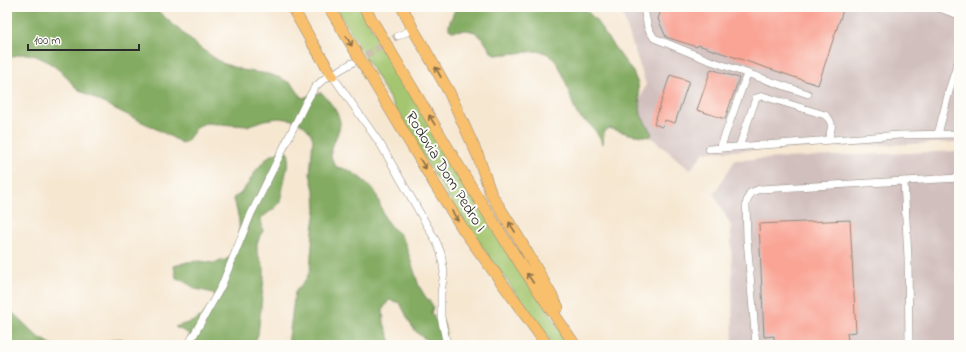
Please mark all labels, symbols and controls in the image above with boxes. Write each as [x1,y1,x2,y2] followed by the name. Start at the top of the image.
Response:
[28,26,139,52] scale bar
[34,32,61,50] text: 100 m
[345,35,353,47] one-way arrow
[434,66,441,78] one-way arrow
[399,107,492,237] street label: Rodovia Dom Pedro I
[427,114,435,126] one-way arrow
[419,158,427,170] one-way arrow
[451,210,459,221] one-way arrow
[507,221,515,233] one-way arrow
[526,273,534,284] one-way arrow

